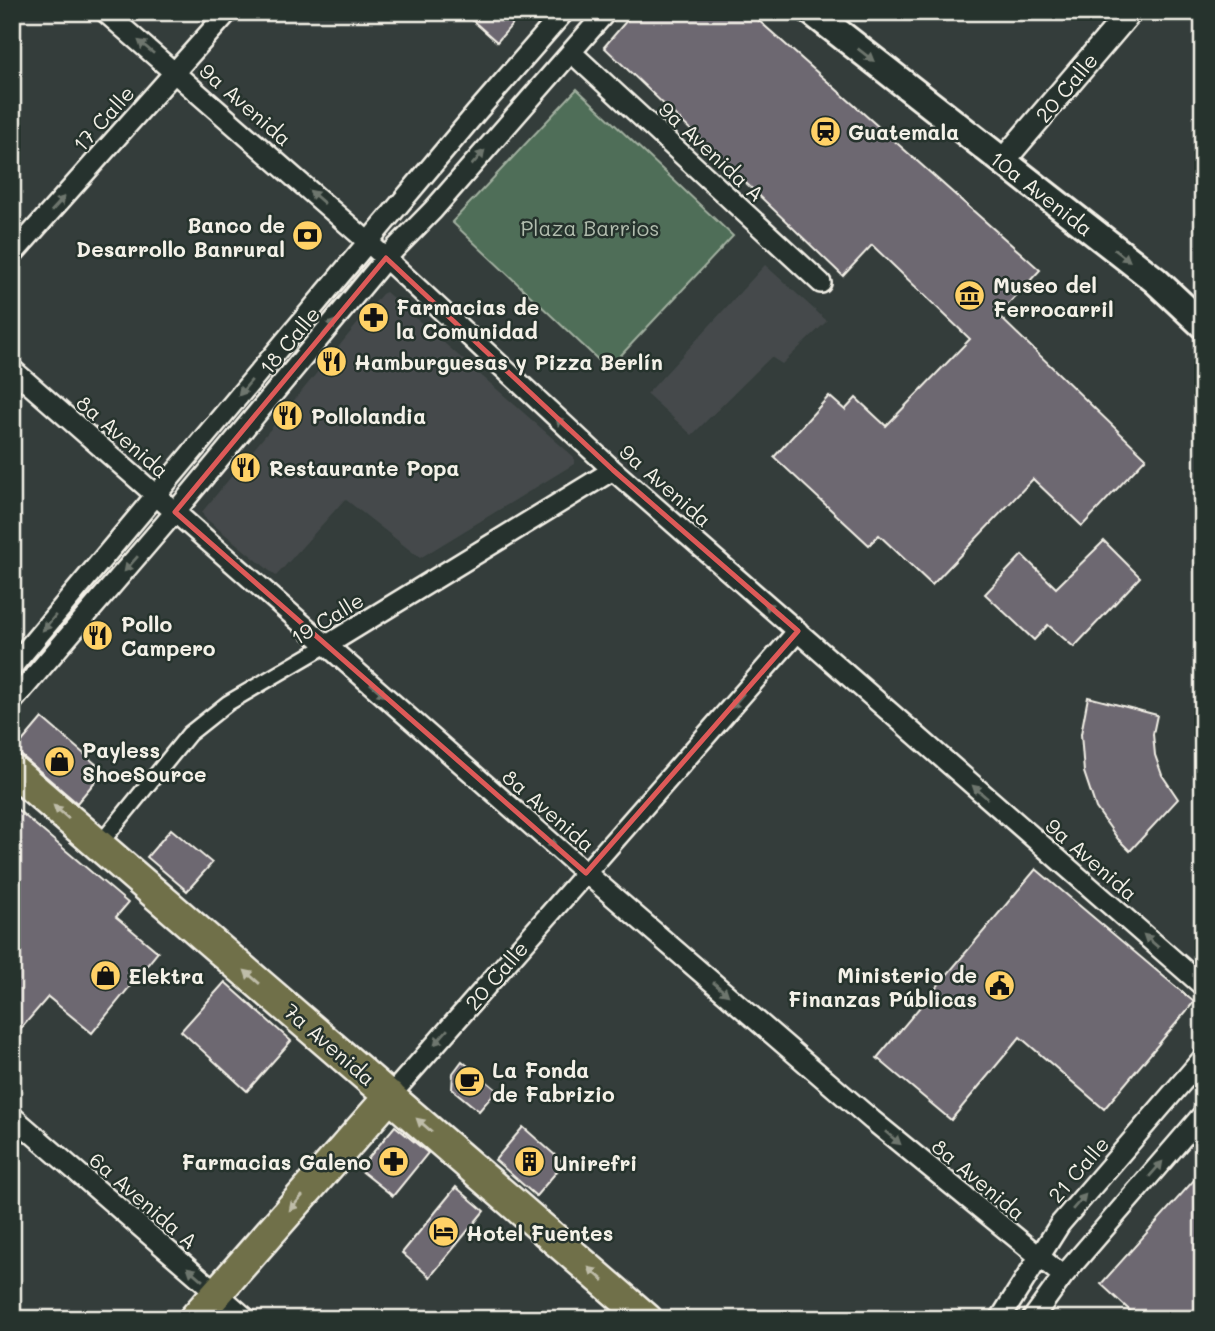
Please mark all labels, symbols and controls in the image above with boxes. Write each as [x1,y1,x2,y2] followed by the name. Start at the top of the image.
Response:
[137,40,154,55] one-way arrow
[856,47,874,62] one-way arrow
[1029,47,1103,127] street label: 20 Calle
[194,57,298,151] street label: 9a Avenida
[66,79,140,157] street label: 17 Calle
[654,95,770,207] street label: 9a Avenida A
[808,114,842,148] station icon: Guatemala
[848,118,959,145] place label: Guatemala
[985,144,1099,242] street label: 10a Avenida
[470,150,485,167] one-way arrow
[308,189,326,205] one-way arrow
[49,195,65,212] one-way arrow
[76,211,285,262] place label: Banco de Desarrollo Banrural
[521,214,659,241] park label: Plaza Barrios
[291,219,325,253] bank icon: Banco de Desarrollo Banrural
[1113,247,1131,261] one-way arrow
[993,271,1114,322] place label: Museo del Ferrocarril
[953,279,987,313] museum icon: Museo del Ferrocarril
[396,293,539,344] place label: Farmacias de la Comunidad
[253,301,325,379] street label: 18 Calle
[356,301,390,335] pharmacy icon: Farmacias de la Comunidad
[321,319,336,337] one-way arrow
[314,344,348,378] restaurant icon: Hamburguesas y Pizza Berlín
[354,348,663,376] place label: Hamburguesas y Pizza Berlín
[237,379,253,397] one-way arrow
[71,389,175,483] street label: 8a Avenida
[271,398,305,432] restaurant icon: Pollolandia
[311,402,426,429] place label: Pollolandia
[555,416,572,432] one-way arrow
[614,438,718,532] street label: 9a Avenida
[229,450,263,484] restaurant icon: Restaurante Popa
[269,454,459,481] place label: Restaurante Popa
[123,555,139,573] one-way arrow
[286,586,368,650] street label: 19 Calle
[763,601,781,617] one-way arrow
[121,610,216,661] place label: Pollo Campero
[42,614,57,631] one-way arrow
[81,618,115,652] restaurant icon: Pollo Campero
[369,682,387,698] one-way arrow
[729,692,745,710] one-way arrow
[82,736,207,787] place label: Payless ShoeSource
[42,744,76,778] shop icon: Payless ShoeSource
[497,763,601,857] street label: 8a Avenida
[971,784,988,800] one-way arrow
[52,804,70,820] one-way arrow
[1040,812,1144,906] street label: 9a Avenida
[540,832,557,848] one-way arrow
[1143,934,1160,949] one-way arrow
[459,935,533,1015] street label: 20 Calle
[88,958,122,992] shop icon: Elektra
[788,961,977,1012] place label: Ministerio de Finanzas Públicas
[128,962,204,989] place label: Elektra
[243,969,260,985] one-way arrow
[983,969,1017,1003] public building icon: Ministerio de Finanzas Públicas
[712,981,729,996] one-way arrow
[279,997,381,1091] street label: 7a Avenida
[434,1029,449,1046] one-way arrow
[492,1056,615,1107] place label: La Fonda de Fabrizio
[452,1064,486,1098] cafe icon: La Fonda de Fabrizio
[415,1118,432,1133] one-way arrow
[884,1130,902,1145] one-way arrow
[1042,1130,1114,1208] street label: 21 Calle
[927,1132,1031,1226] street label: 8a Avenida
[377,1144,411,1178] pharmacy icon: Farmacias Galeno
[513,1145,547,1179] building icon: Unirefri
[84,1146,204,1254] street label: 6a Avenida A
[181,1148,371,1175] place label: Farmacias Galeno
[553,1149,637,1176] place label: Unirefri
[1148,1160,1163,1177] one-way arrow
[289,1194,304,1211] one-way arrow
[1071,1194,1086,1211] one-way arrow
[426,1215,460,1249] hotel icon: Hotel Fuentes
[466,1219,613,1246] place label: Hotel Fuentes
[186,1266,204,1282] one-way arrow
[587,1266,605,1282] one-way arrow

